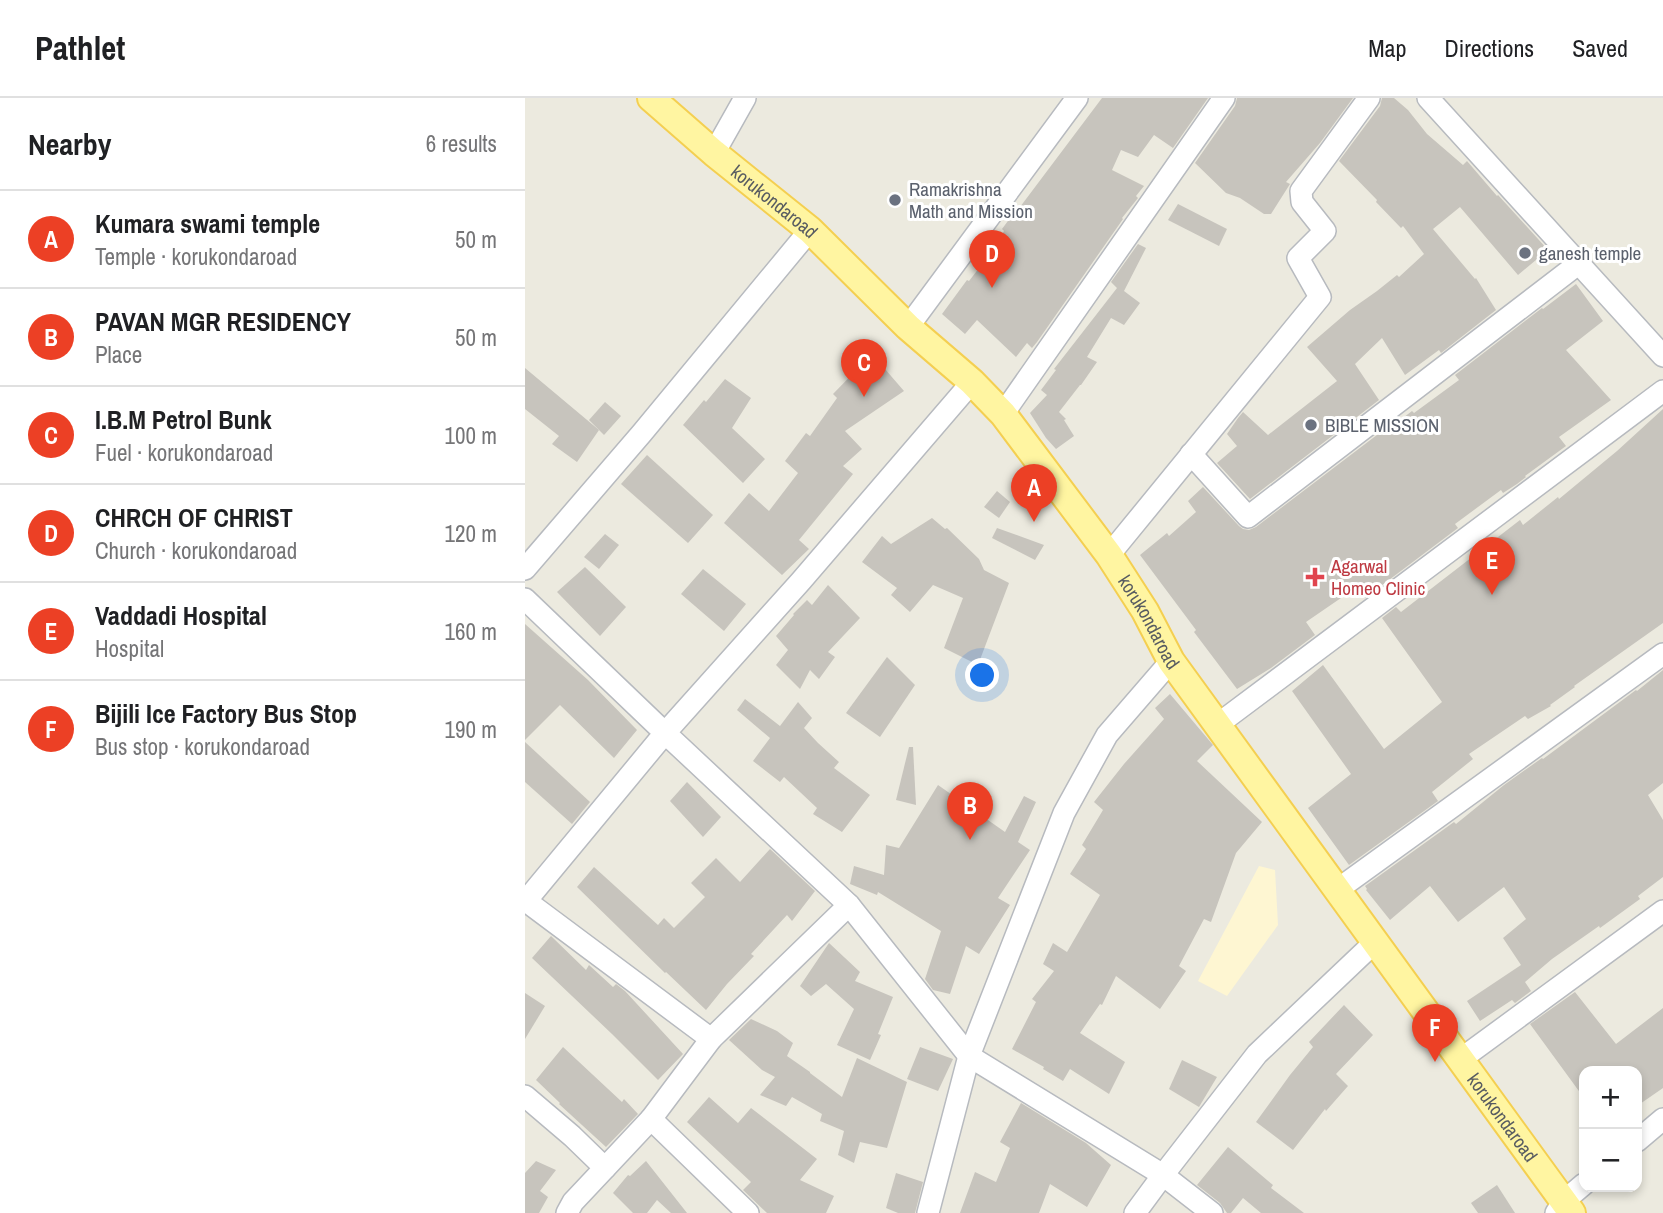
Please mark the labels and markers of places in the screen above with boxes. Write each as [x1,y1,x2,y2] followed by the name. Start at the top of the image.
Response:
[909,176,1033,224] place label: Ramakrishna Math and Mission
[887,192,903,208] marker: Ramakrishna Math and Mission
[969,230,1015,288] pin: D
[1539,240,1641,266] place label: ganesh temple
[1517,245,1533,261] marker: ganesh temple
[841,339,887,397] pin: C
[1325,412,1439,438] place label: BIBLE MISSION
[1303,417,1319,433] marker: BIBLE MISSION
[1011,464,1057,522] pin: A
[1469,537,1515,595] pin: E
[1330,553,1426,601] place label: Agarwal Homeo Clinic
[1305,567,1325,587] marker: Agarwal Homeo Clinic
[947,782,993,840] pin: B
[1412,1004,1458,1062] pin: F

